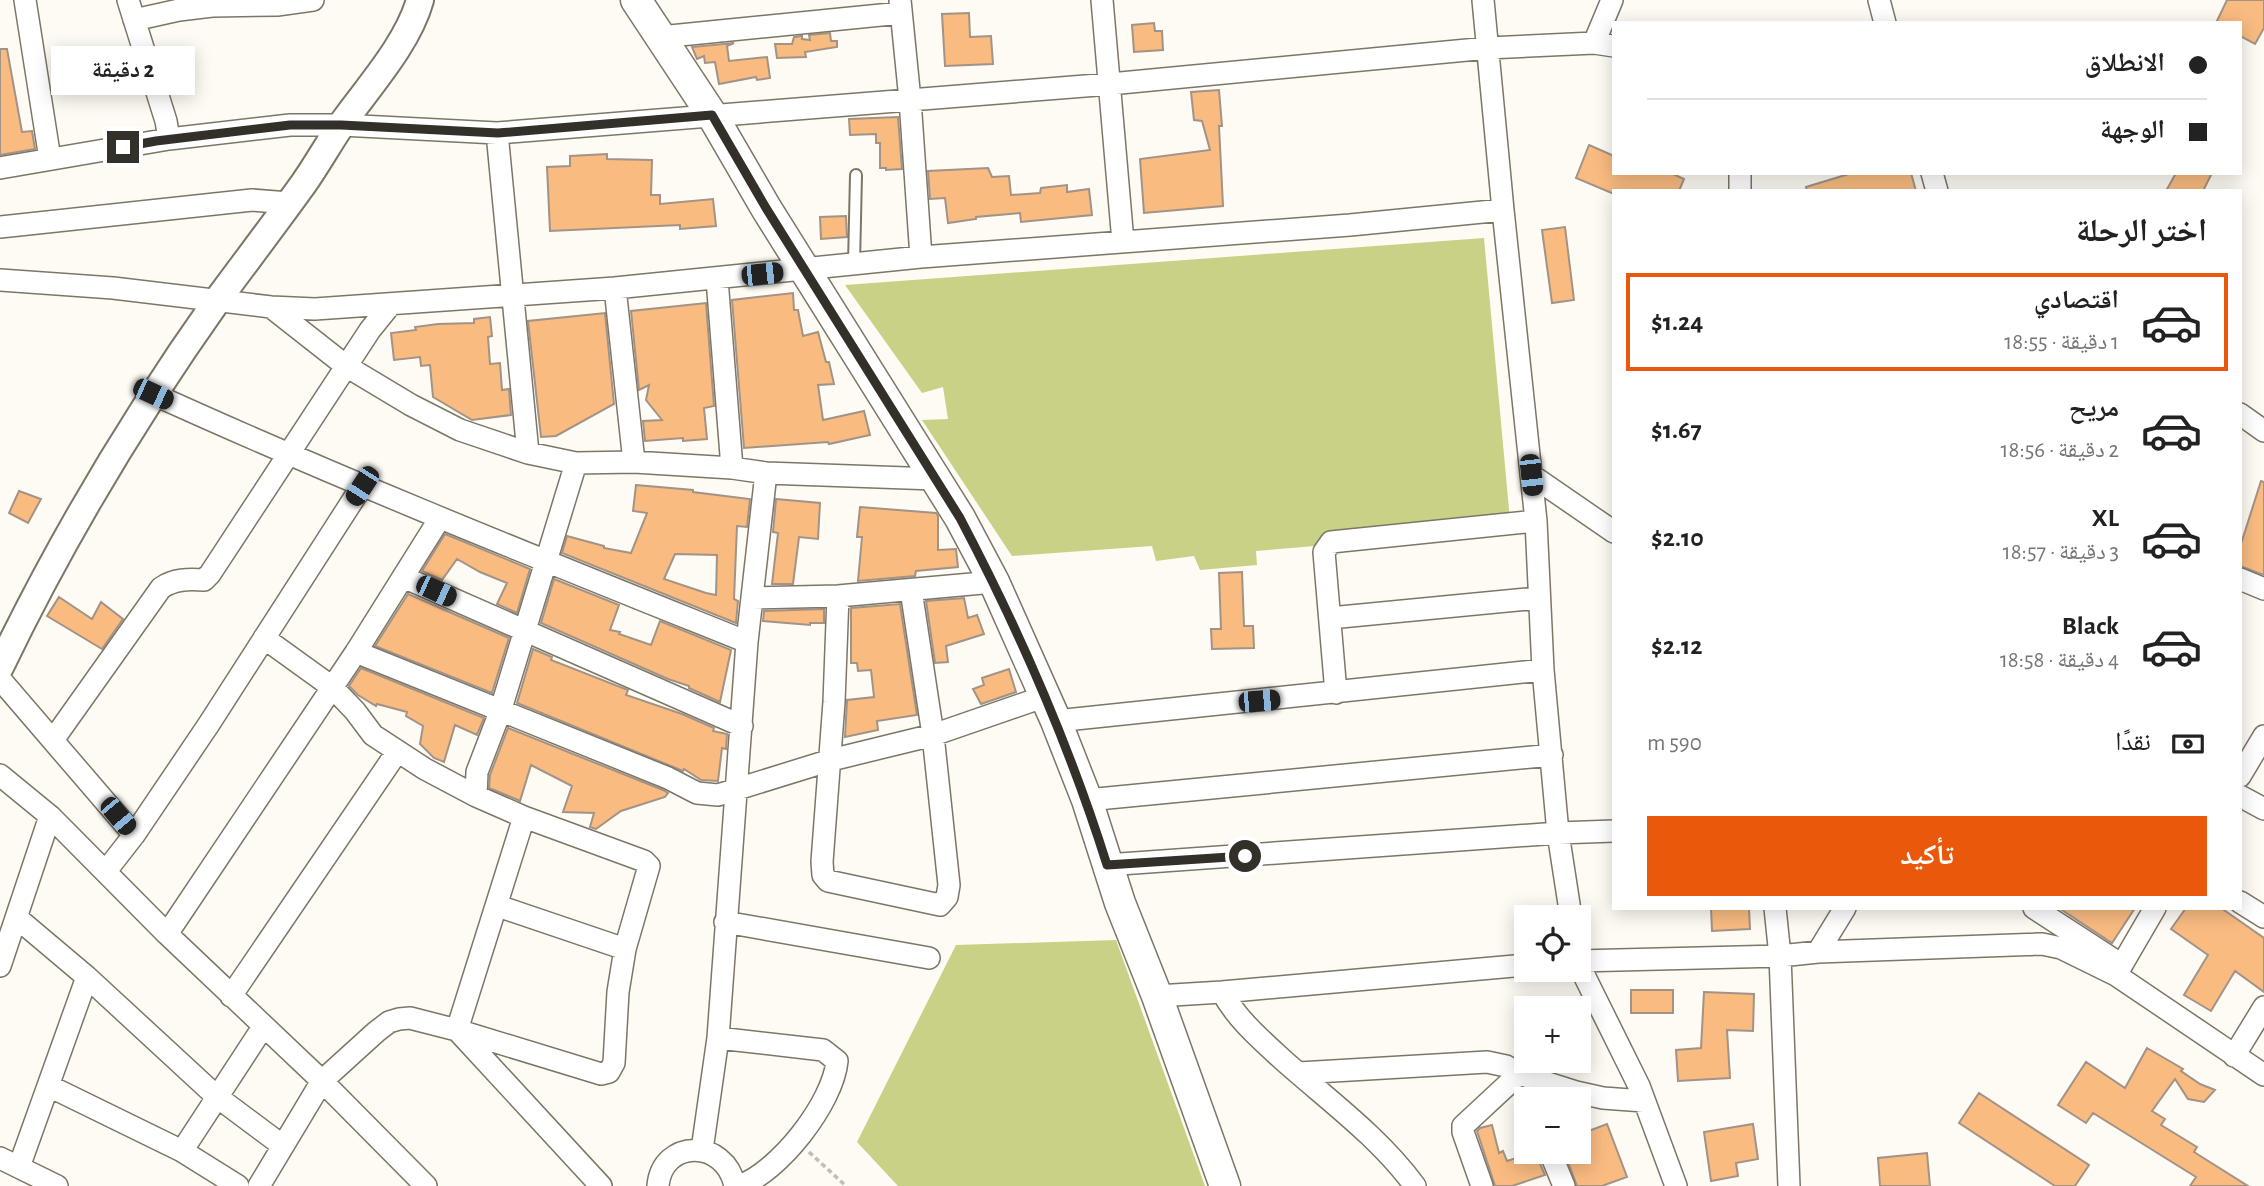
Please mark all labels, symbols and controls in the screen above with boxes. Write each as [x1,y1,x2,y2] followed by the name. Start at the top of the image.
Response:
[51,46,195,94] callout: 2 دقيقة
[2085,50,2165,76] text: الانطلاق
[92,59,154,82] text: 2 دقيقة
[2100,117,2165,143] text: الوجهة
[107,131,139,163] route end
[2076,215,2207,247] text: اختر الرحلة
[741,261,784,287] car
[2034,287,2119,313] text: اقتصادي
[2140,291,2203,354] icon: car
[1651,309,1703,335] text: $1.24
[2004,331,2119,354] text: 1 دقيقة · 18:55
[130,376,177,412] car
[2069,395,2119,421] text: مريح
[2140,399,2203,462] icon: car
[1651,417,1702,443] text: $1.67
[2001,439,2119,462] text: 2 دقيقة · 18:56
[1519,453,1544,497] car
[342,463,383,509] car
[2092,505,2119,531] text: XL
[2140,507,2203,570] icon: car
[1651,525,1704,551] text: $2.10
[2003,541,2119,564] text: 3 دقيقة · 18:57
[413,573,460,609] car
[2062,613,2119,639] text: Black
[2140,615,2203,678] icon: car
[1651,633,1703,659] text: $2.12
[2000,649,2119,672] text: 4 دقيقة · 18:58
[1238,689,1281,713] car
[2169,725,2207,763] icon: cash
[2115,729,2151,755] text: نقدًا
[1647,732,1702,755] text: 590 m
[97,793,140,839] car
[1647,816,2207,896] button: تأكيد
[1229,840,1261,872] route start
[1514,905,1591,1164] map controls
[1514,905,1591,982] button: locate
[1514,996,1591,1073] button: +
[1514,1087,1591,1164] button: −

